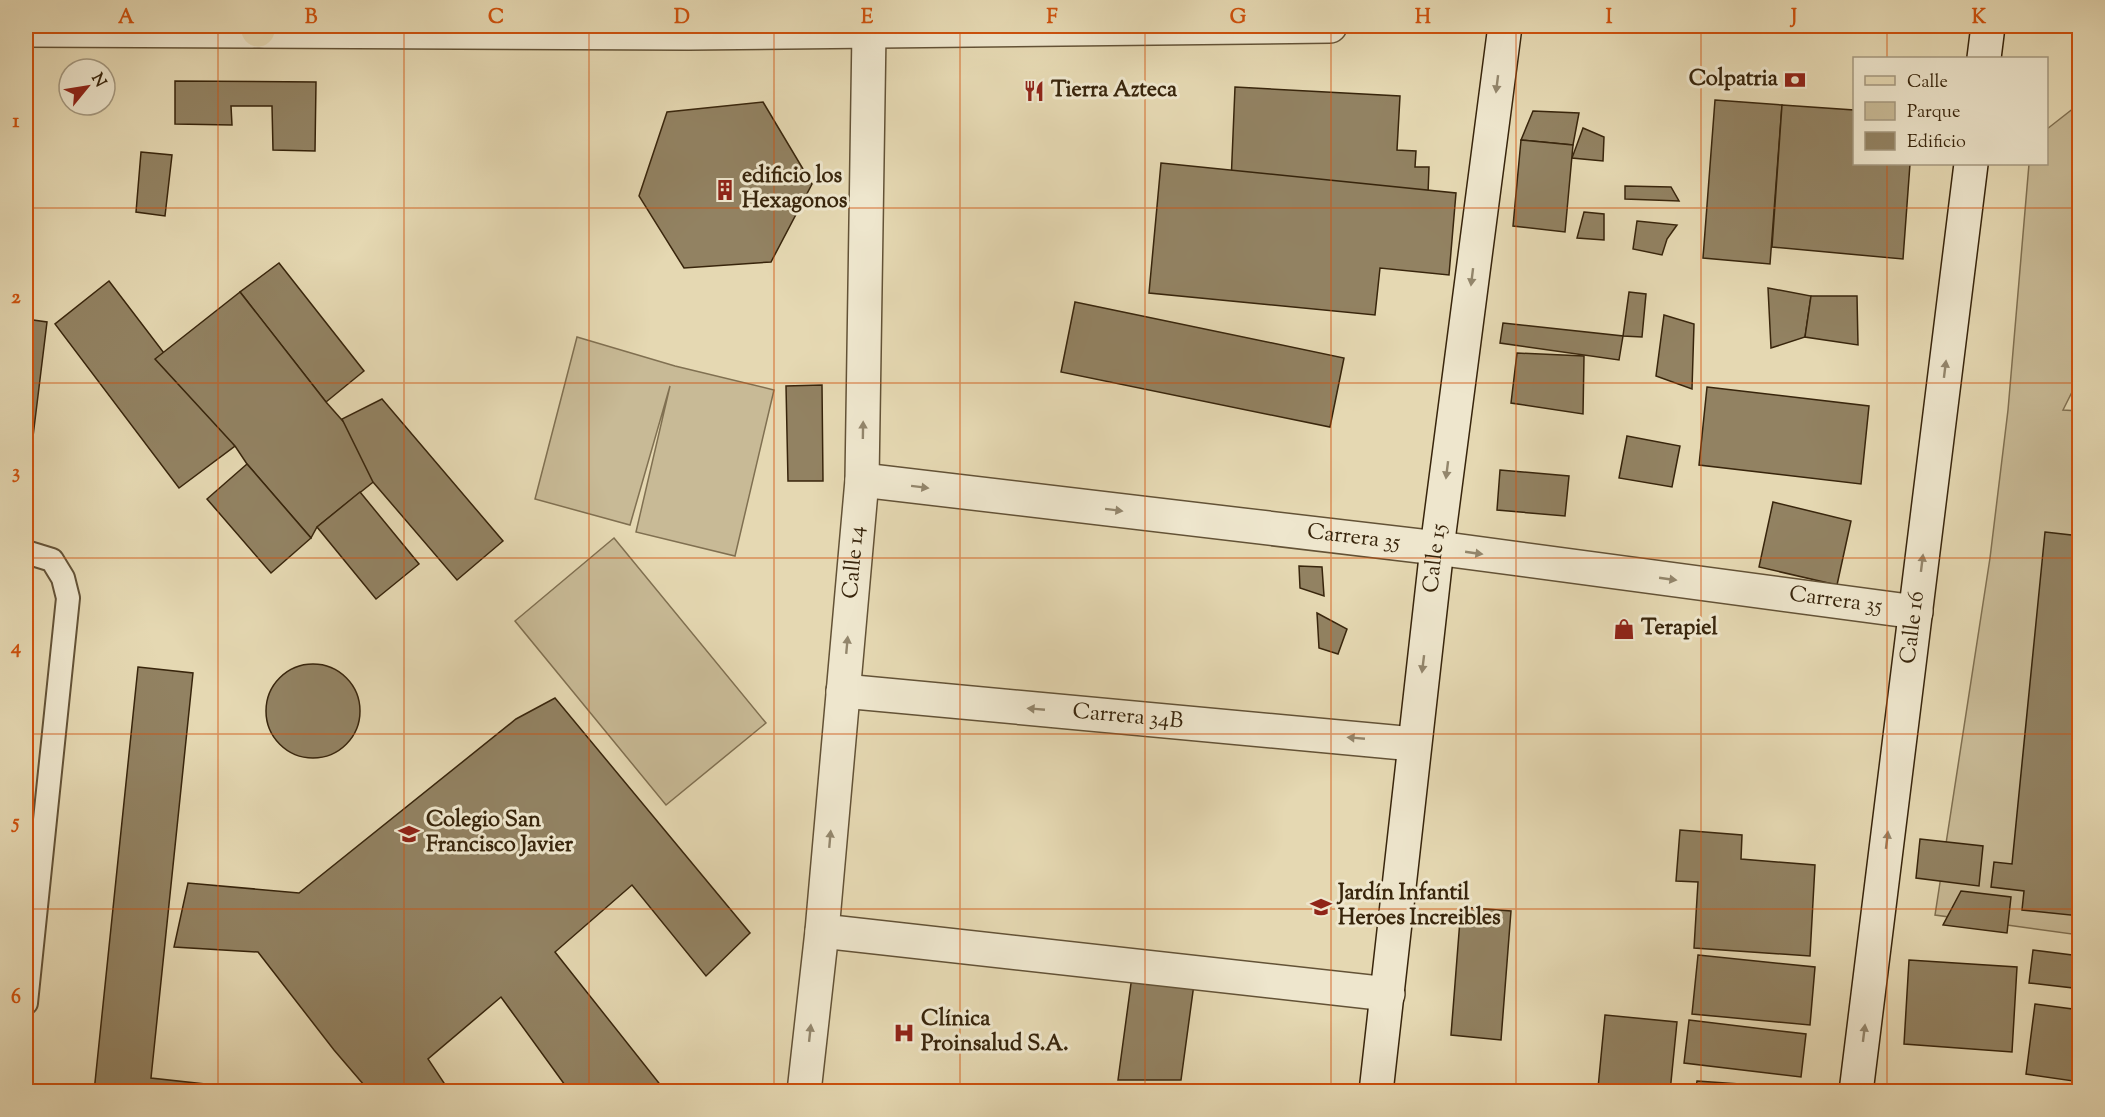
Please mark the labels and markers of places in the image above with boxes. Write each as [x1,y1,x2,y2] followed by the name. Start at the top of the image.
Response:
[1689,64,1779,96] place label: Colpatria
[1783,68,1807,92] bank icon: Colpatria
[1051,75,1178,107] place label: Tierra Azteca
[1022,79,1046,103] restaurant icon: Tierra Azteca
[742,161,848,218] place label: edificio los Hexagonos
[713,178,737,202] building icon: edificio los Hexagonos
[1641,613,1718,645] place label: Terapiel
[1612,617,1636,641] shop icon: Terapiel
[426,805,574,862] place label: Colegio San Francisco Javier
[397,822,421,846] school or university icon: Colegio San Francisco Javier
[1336,878,1501,935] place label: Jardín Infantil Heroes Increibles
[1309,895,1333,919] school or university icon: Jardín Infantil Heroes Increibles
[921,1004,1069,1061] place label: Clínica Proinsalud S.A.
[892,1021,916,1045] hospital icon: Clínica Proinsalud S.A.

